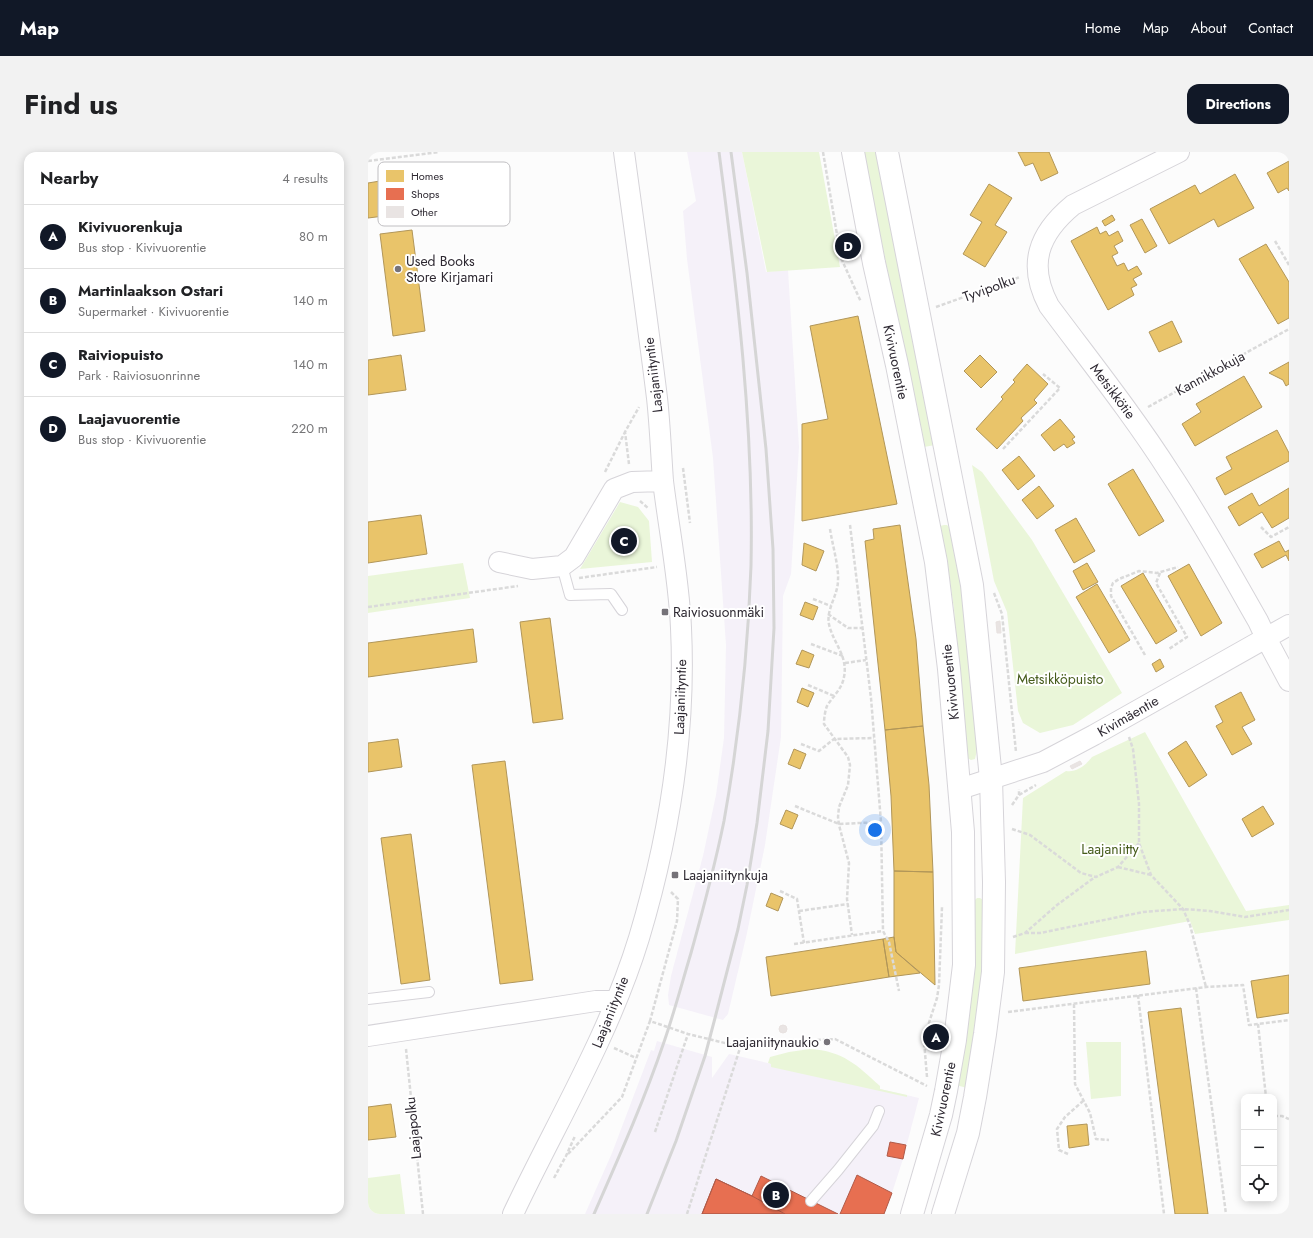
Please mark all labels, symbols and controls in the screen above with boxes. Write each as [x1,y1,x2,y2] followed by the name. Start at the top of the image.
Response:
[20,15,59,42] text: Map
[1085,18,1121,38] text: Home
[1143,18,1169,38] text: Map
[1191,18,1226,38] text: About
[1248,18,1293,38] text: Contact
[24,84,118,125] text: Find us
[1187,84,1289,124] button: Directions
[378,162,510,226] legend
[40,166,98,190] text: Nearby
[411,168,444,184] text: Homes
[282,169,328,188] text: 4 results
[411,186,440,202] text: Shops
[411,204,438,220] text: Other
[78,216,183,238] text: Kivivuorenkuja
[48,227,58,246] text: A
[299,227,328,246] text: 80 m
[835,231,861,261] pin: D
[78,238,206,257] text: Bus stop · Kivivuorentie
[406,251,493,287] place label: Used Books Store Kirjamari
[393,264,403,274] marker: Used Books Store Kirjamari
[960,269,1018,307] street label: Tyvipolku
[78,280,223,302] text: Martinlaakson Ostari
[49,291,57,310] text: B
[293,291,328,310] text: 140 m
[78,302,229,321] text: Supermarket · Kivivuorentie
[878,323,914,401] street label: Kivivuorentie
[638,336,668,414] street label: Laajaniityntie
[78,344,163,366] text: Raiviopuisto
[1172,346,1248,400] street label: Kannikkokuja
[48,355,58,374] text: C
[293,355,328,374] text: 140 m
[1085,359,1141,423] street label: Metsikkötie
[78,366,200,385] text: Park · Raiviosuonrinne
[78,408,180,430] text: Laajavuorentie
[48,419,58,438] text: D
[291,419,328,438] text: 220 m
[78,430,206,449] text: Bus stop · Kivivuorentie
[611,526,637,556] pin: C
[673,602,764,622] place label: Raiviosuonmäki
[660,607,670,617] marker: Raiviosuonmäki
[936,643,964,721] street label: Kivivuorentie
[669,659,691,735] street label: Laajaniityntie
[1017,669,1104,689] park label: Metsikköpuisto
[1094,690,1162,742] street label: Kivimäentie
[865,820,885,840] your location
[1081,839,1140,859] park label: Laajaniitty
[683,865,768,885] place label: Laajaniitynkuja
[670,870,680,880] marker: Laajaniitynkuja
[587,973,633,1051] street label: Laajaniityntie
[923,1022,949,1052] pin: A
[726,1032,819,1052] place label: Laajaniitynaukio
[822,1037,832,1047] marker: Laajaniitynaukio
[925,1060,961,1138] street label: Kivivuorentie
[1241,1094,1277,1202] map controls
[1241,1094,1277,1130] button: +
[400,1096,426,1160] street label: Laajapolku
[1241,1130,1277,1166] button: −
[1241,1166,1277,1202] button: locate
[763,1180,789,1210] pin: B

